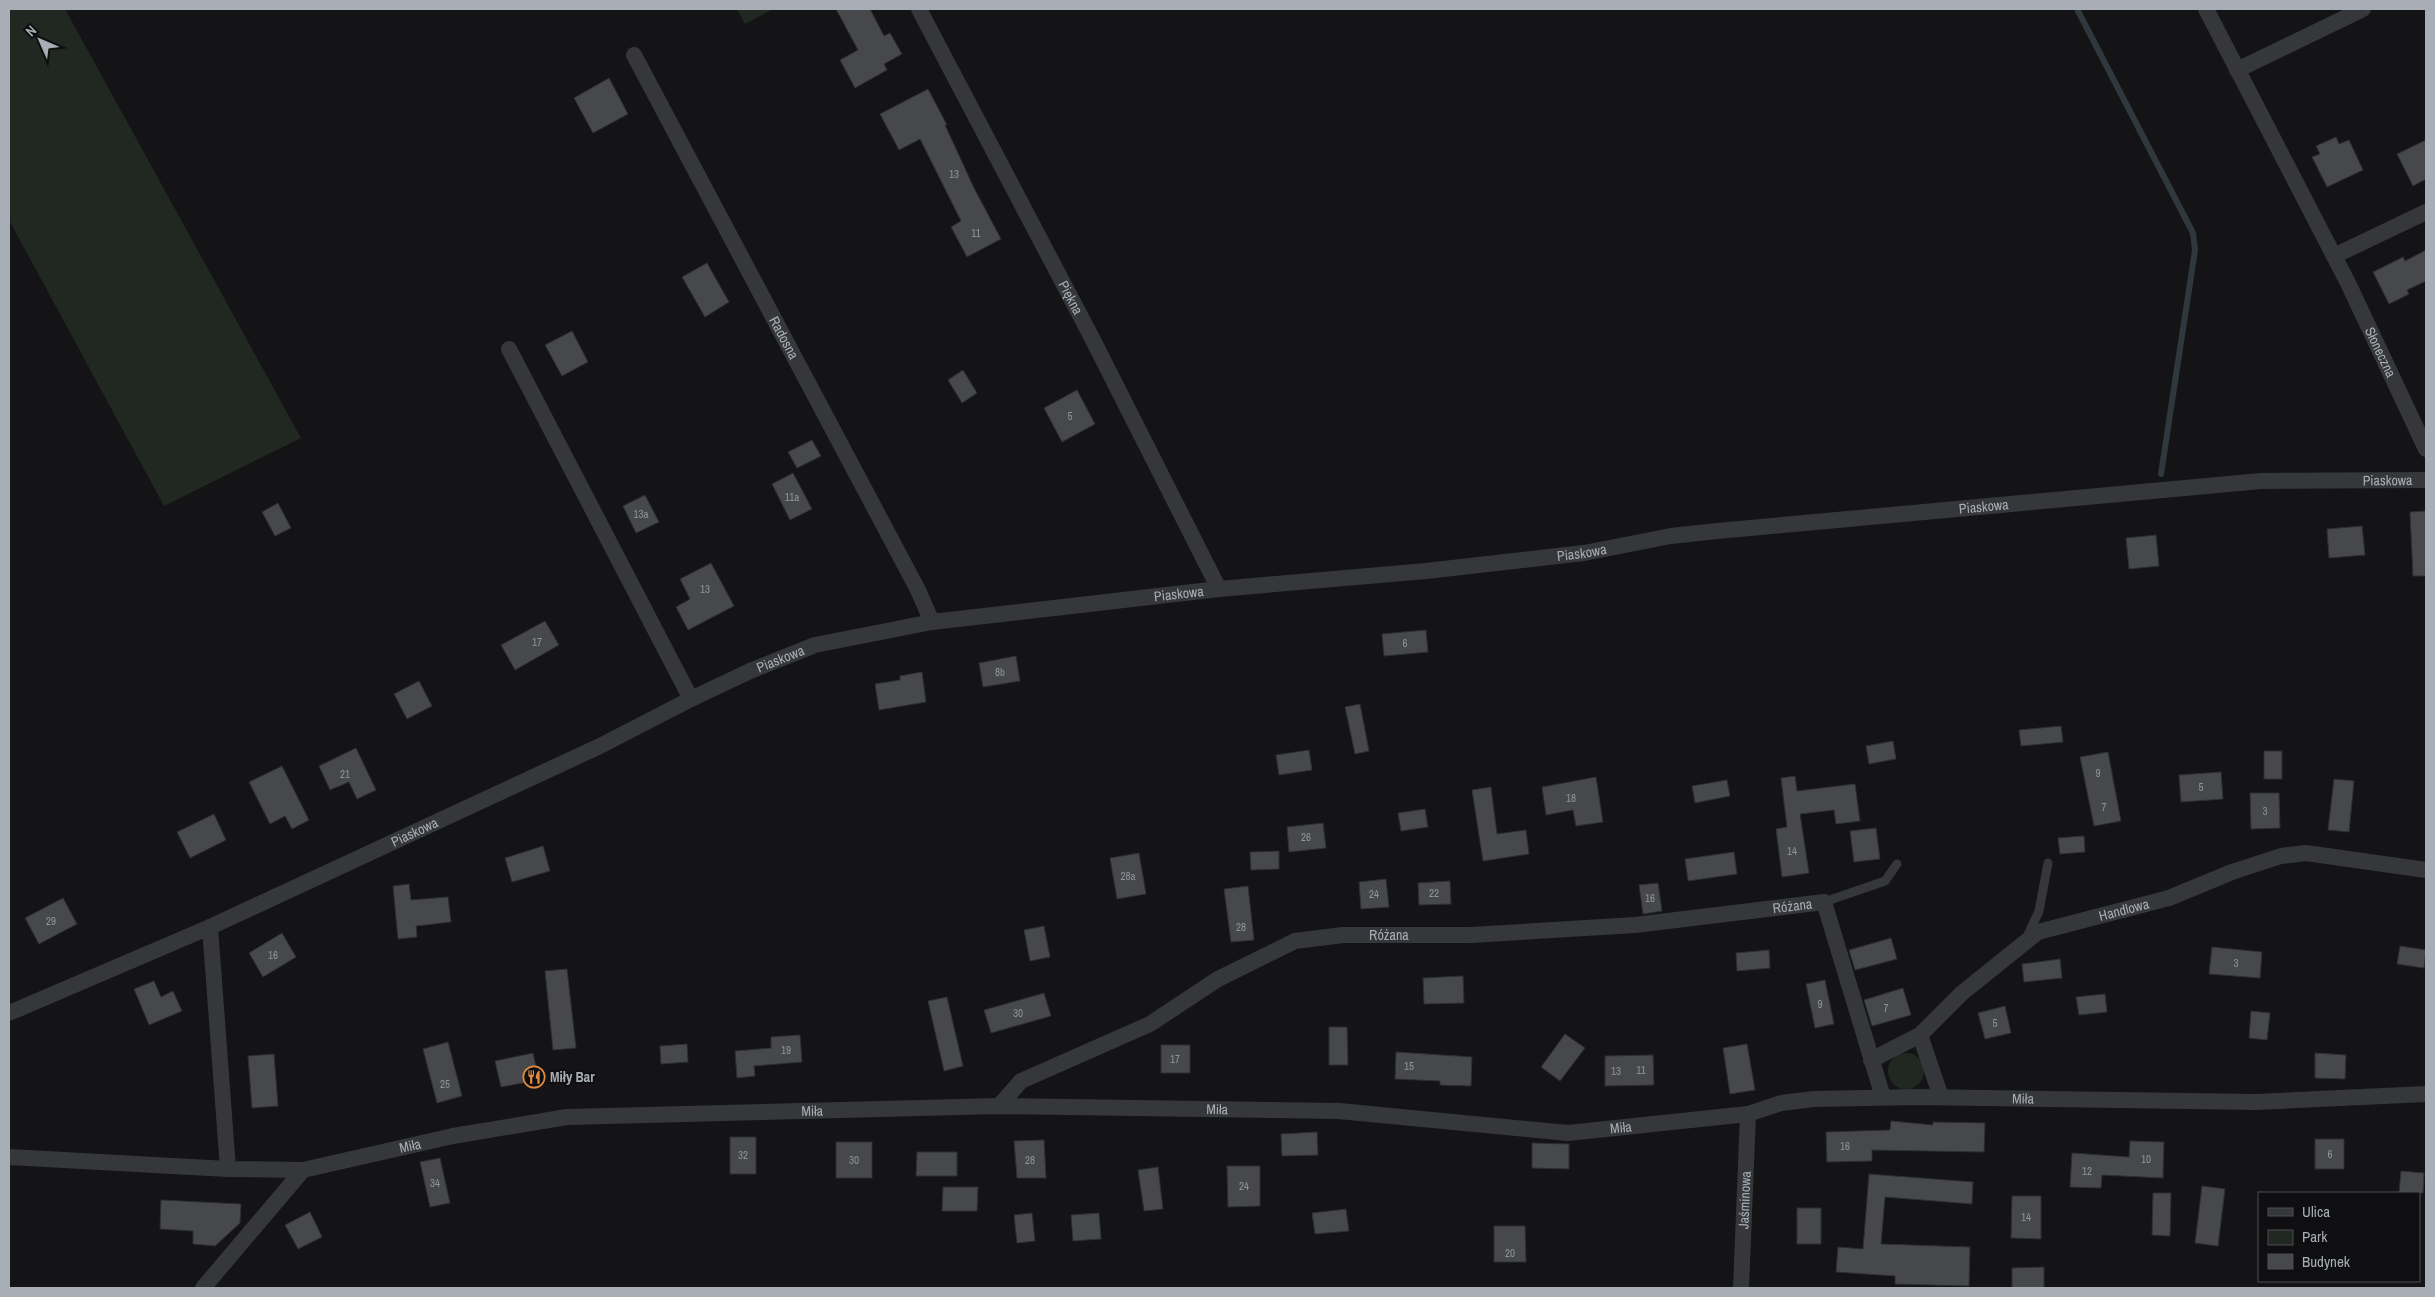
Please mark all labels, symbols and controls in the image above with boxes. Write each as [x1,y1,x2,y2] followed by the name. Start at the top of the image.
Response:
[15,15,65,65] north arrow
[22,22,40,40] text: N
[949,167,959,181] house number: 13
[971,226,981,240] house number: 11
[1054,278,1087,318] street label: Piękna
[765,313,803,363] street label: Radosna
[2361,324,2400,381] street label: Słoneczna
[1067,409,1073,423] house number: 5
[2363,471,2413,489] street label: Piaskowa
[785,490,799,504] house number: 11a
[1958,495,2010,518] street label: Piaskowa
[633,507,649,521] house number: 13a
[1556,540,1609,565] street label: Piaskowa
[700,582,710,596] house number: 13
[1153,582,1205,605] street label: Piaskowa
[532,635,542,649] house number: 17
[1402,636,1408,650] house number: 6
[754,641,807,676] street label: Piaskowa
[995,665,1005,679] house number: 8b
[2095,766,2101,780] house number: 9
[340,767,350,781] house number: 21
[2198,780,2204,794] house number: 5
[1566,791,1576,805] house number: 18
[2101,800,2107,814] house number: 7
[2262,804,2268,818] house number: 3
[388,813,441,851] street label: Piaskowa
[1301,830,1311,844] house number: 26
[1787,844,1797,858] house number: 14
[1120,869,1136,883] house number: 28a
[1429,886,1439,900] house number: 22
[1369,887,1379,901] house number: 24
[1645,891,1655,905] house number: 16
[1772,894,1814,917] street label: Różana
[2097,894,2151,925] street label: Handlowa
[46,914,56,928] house number: 29
[1236,920,1246,934] house number: 28
[1369,926,1409,944] street label: Różana
[268,948,278,962] house number: 16
[2233,956,2239,970] house number: 3
[1817,997,1823,1011] house number: 9
[1883,1001,1889,1015] house number: 7
[1013,1006,1023,1020] house number: 30
[1992,1016,1998,1030] house number: 5
[781,1043,791,1057] house number: 19
[1170,1052,1180,1066] house number: 17
[1404,1059,1414,1073] house number: 15
[1636,1063,1646,1077] house number: 11
[1611,1064,1621,1078] house number: 13
[522,1065,546,1089] restaurant icon: Miły Bar
[550,1068,595,1086] place label: Miły Bar
[440,1077,450,1091] house number: 25
[2012,1089,2035,1108] street label: Miła
[1206,1100,1229,1118] street label: Miła
[801,1101,824,1120] street label: Miła
[1609,1117,1633,1138] street label: Miła
[397,1134,423,1157] street label: Miła
[1840,1139,1850,1153] house number: 16
[2327,1147,2333,1161] house number: 6
[738,1148,748,1162] house number: 32
[2141,1152,2151,1166] house number: 10
[849,1153,859,1167] house number: 30
[1025,1153,1035,1167] house number: 28
[2082,1164,2092,1178] house number: 12
[1734,1170,1755,1229] street label: Jaśminowa
[430,1176,440,1190] house number: 34
[1239,1179,1249,1193] house number: 24
[2258,1192,2420,1282] legend
[2302,1201,2330,1222] text: Ulica
[2021,1210,2031,1224] house number: 14
[2302,1226,2328,1247] text: Park
[1505,1246,1515,1260] house number: 20
[2302,1251,2351,1272] text: Budynek

